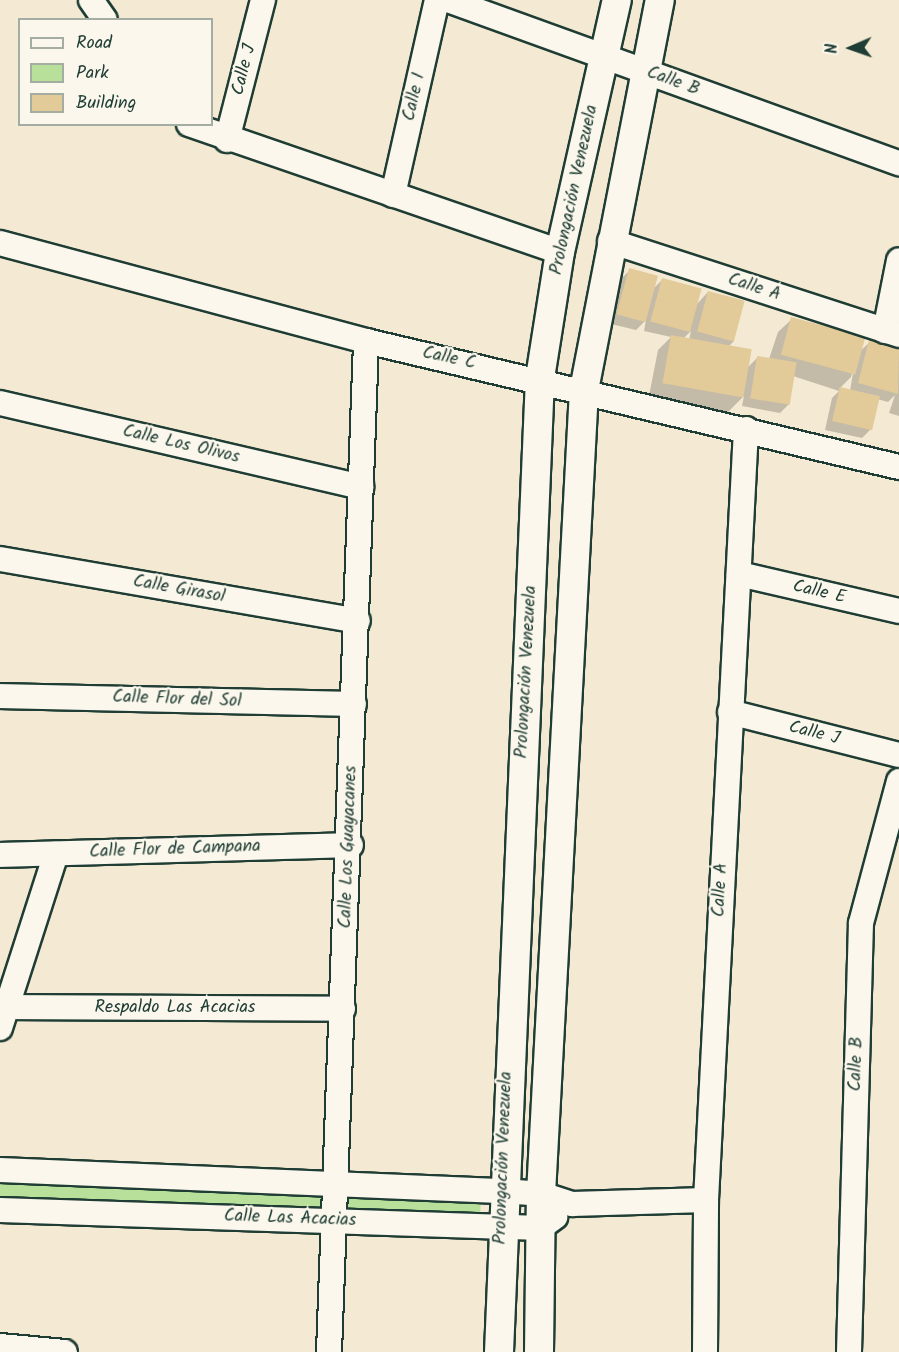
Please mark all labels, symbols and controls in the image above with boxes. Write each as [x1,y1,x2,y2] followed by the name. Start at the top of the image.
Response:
[18,18,213,126] legend
[821,18,881,78] north arrow
[76,29,112,58] text: Road
[228,42,262,98] street label: Calle J
[820,43,845,54] text: N
[76,59,109,88] text: Park
[644,62,702,102] street label: Calle B
[399,71,431,123] street label: Calle I
[76,89,136,118] text: Building
[546,103,604,277] street label: Prolongación Venezuela
[725,269,783,307] street label: Calle A
[420,343,478,375] street label: Calle C
[120,421,242,469] street label: Calle Los Olivos
[131,571,227,609] street label: Calle Girasol
[790,576,848,610] street label: Calle E
[512,585,542,759] street label: Prolongación Venezuela
[112,687,242,713] street label: Calle Flor del Sol
[786,717,842,751] street label: Calle J
[335,765,363,929] street label: Calle Los Guayacanes
[89,836,261,864] street label: Calle Flor de Campana
[709,862,733,918] street label: Calle A
[94,997,256,1019] street label: Respaldo Las Acacias
[845,1036,869,1092] street label: Calle B
[490,1071,518,1245] street label: Prolongación Venezuela
[224,1206,356,1232] street label: Calle Las Acacias

